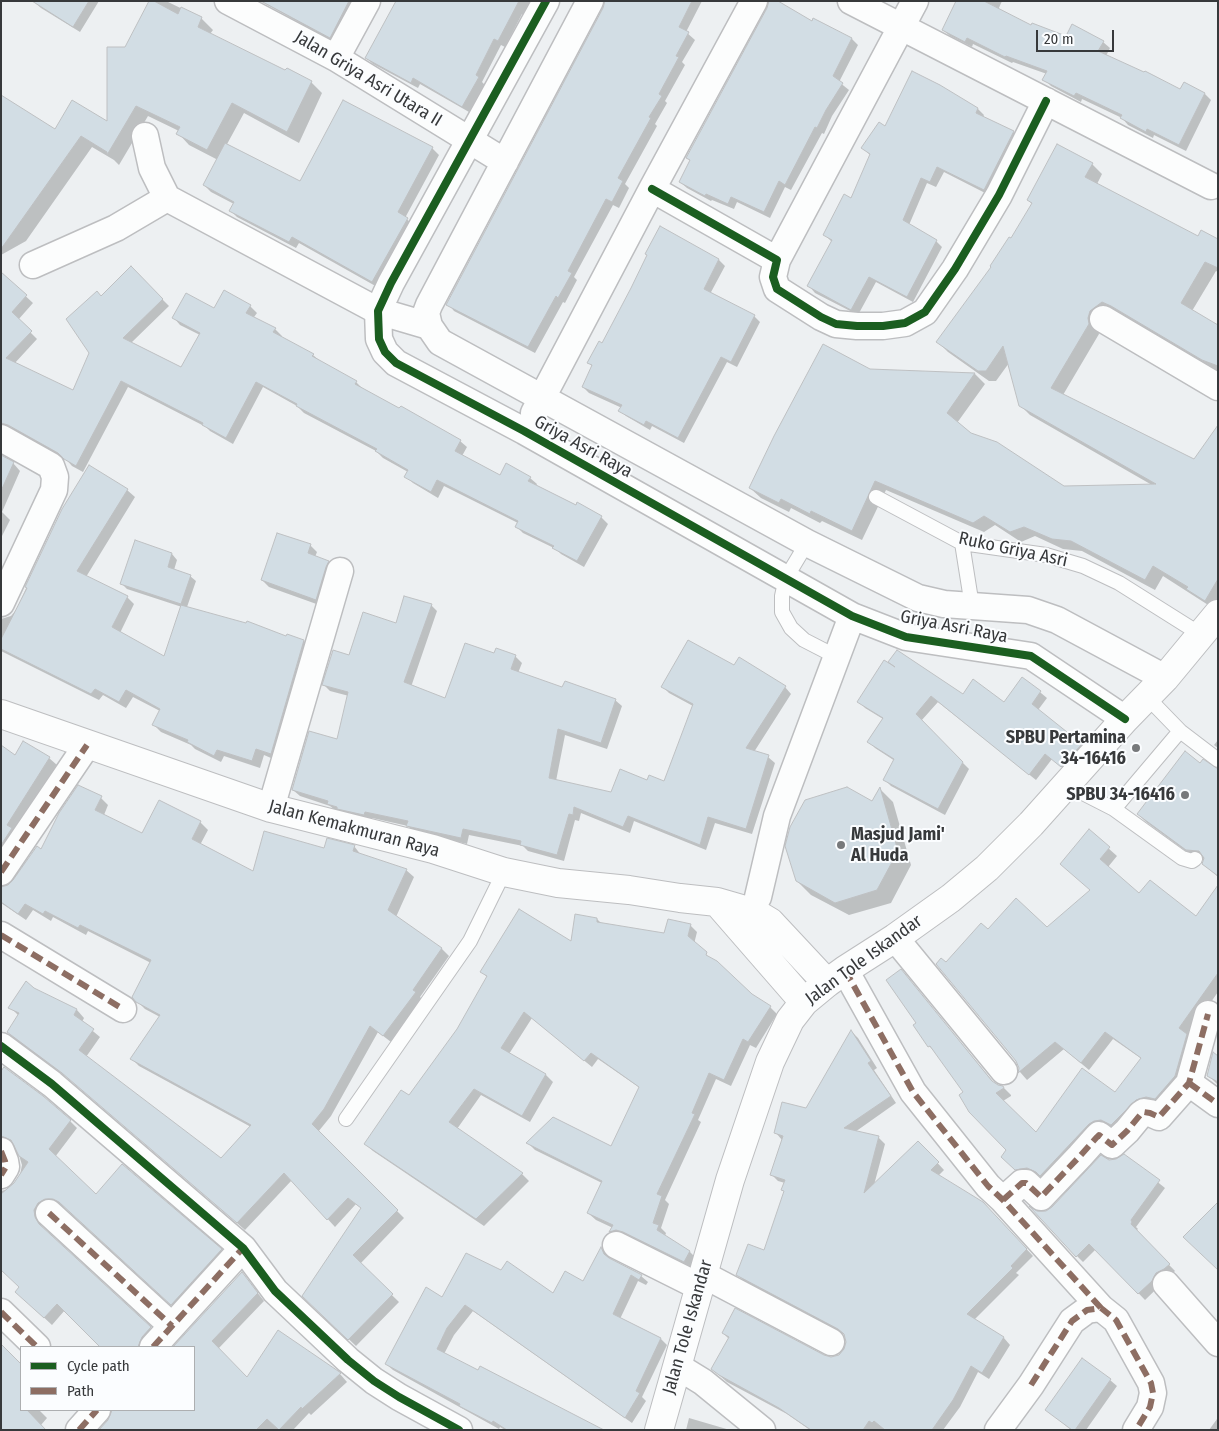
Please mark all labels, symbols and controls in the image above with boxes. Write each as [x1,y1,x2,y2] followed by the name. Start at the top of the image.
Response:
[1039,20,1116,52] scale bar
[290,26,446,132] street label: Jalan Griya Asri Utara II
[1044,30,1074,48] text: 20 m
[530,411,636,483] street label: Griya Asri Raya
[956,528,1070,572] street label: Ruko Griya Asri
[898,606,1010,648] street label: Griya Asri Raya
[1006,727,1126,770] place label: SPBU Pertamina 34-16416
[1130,742,1142,754] marker: SPBU Pertamina 34-16416
[1066,784,1175,806] place label: SPBU 34-16416
[1179,789,1191,801] marker: SPBU 34-16416
[266,796,442,862] street label: Jalan Kemakmuran Raya
[851,824,945,866] place label: Masjud Jami' Al Huda
[835,839,847,851] marker: Masjud Jami' Al Huda
[801,910,927,1010] street label: Jalan Tole Iskandar
[658,1257,718,1397] street label: Jalan Tole Iskandar
[20,1346,195,1411] legend
[67,1357,130,1375] text: Cycle path
[67,1382,94,1400] text: Path

